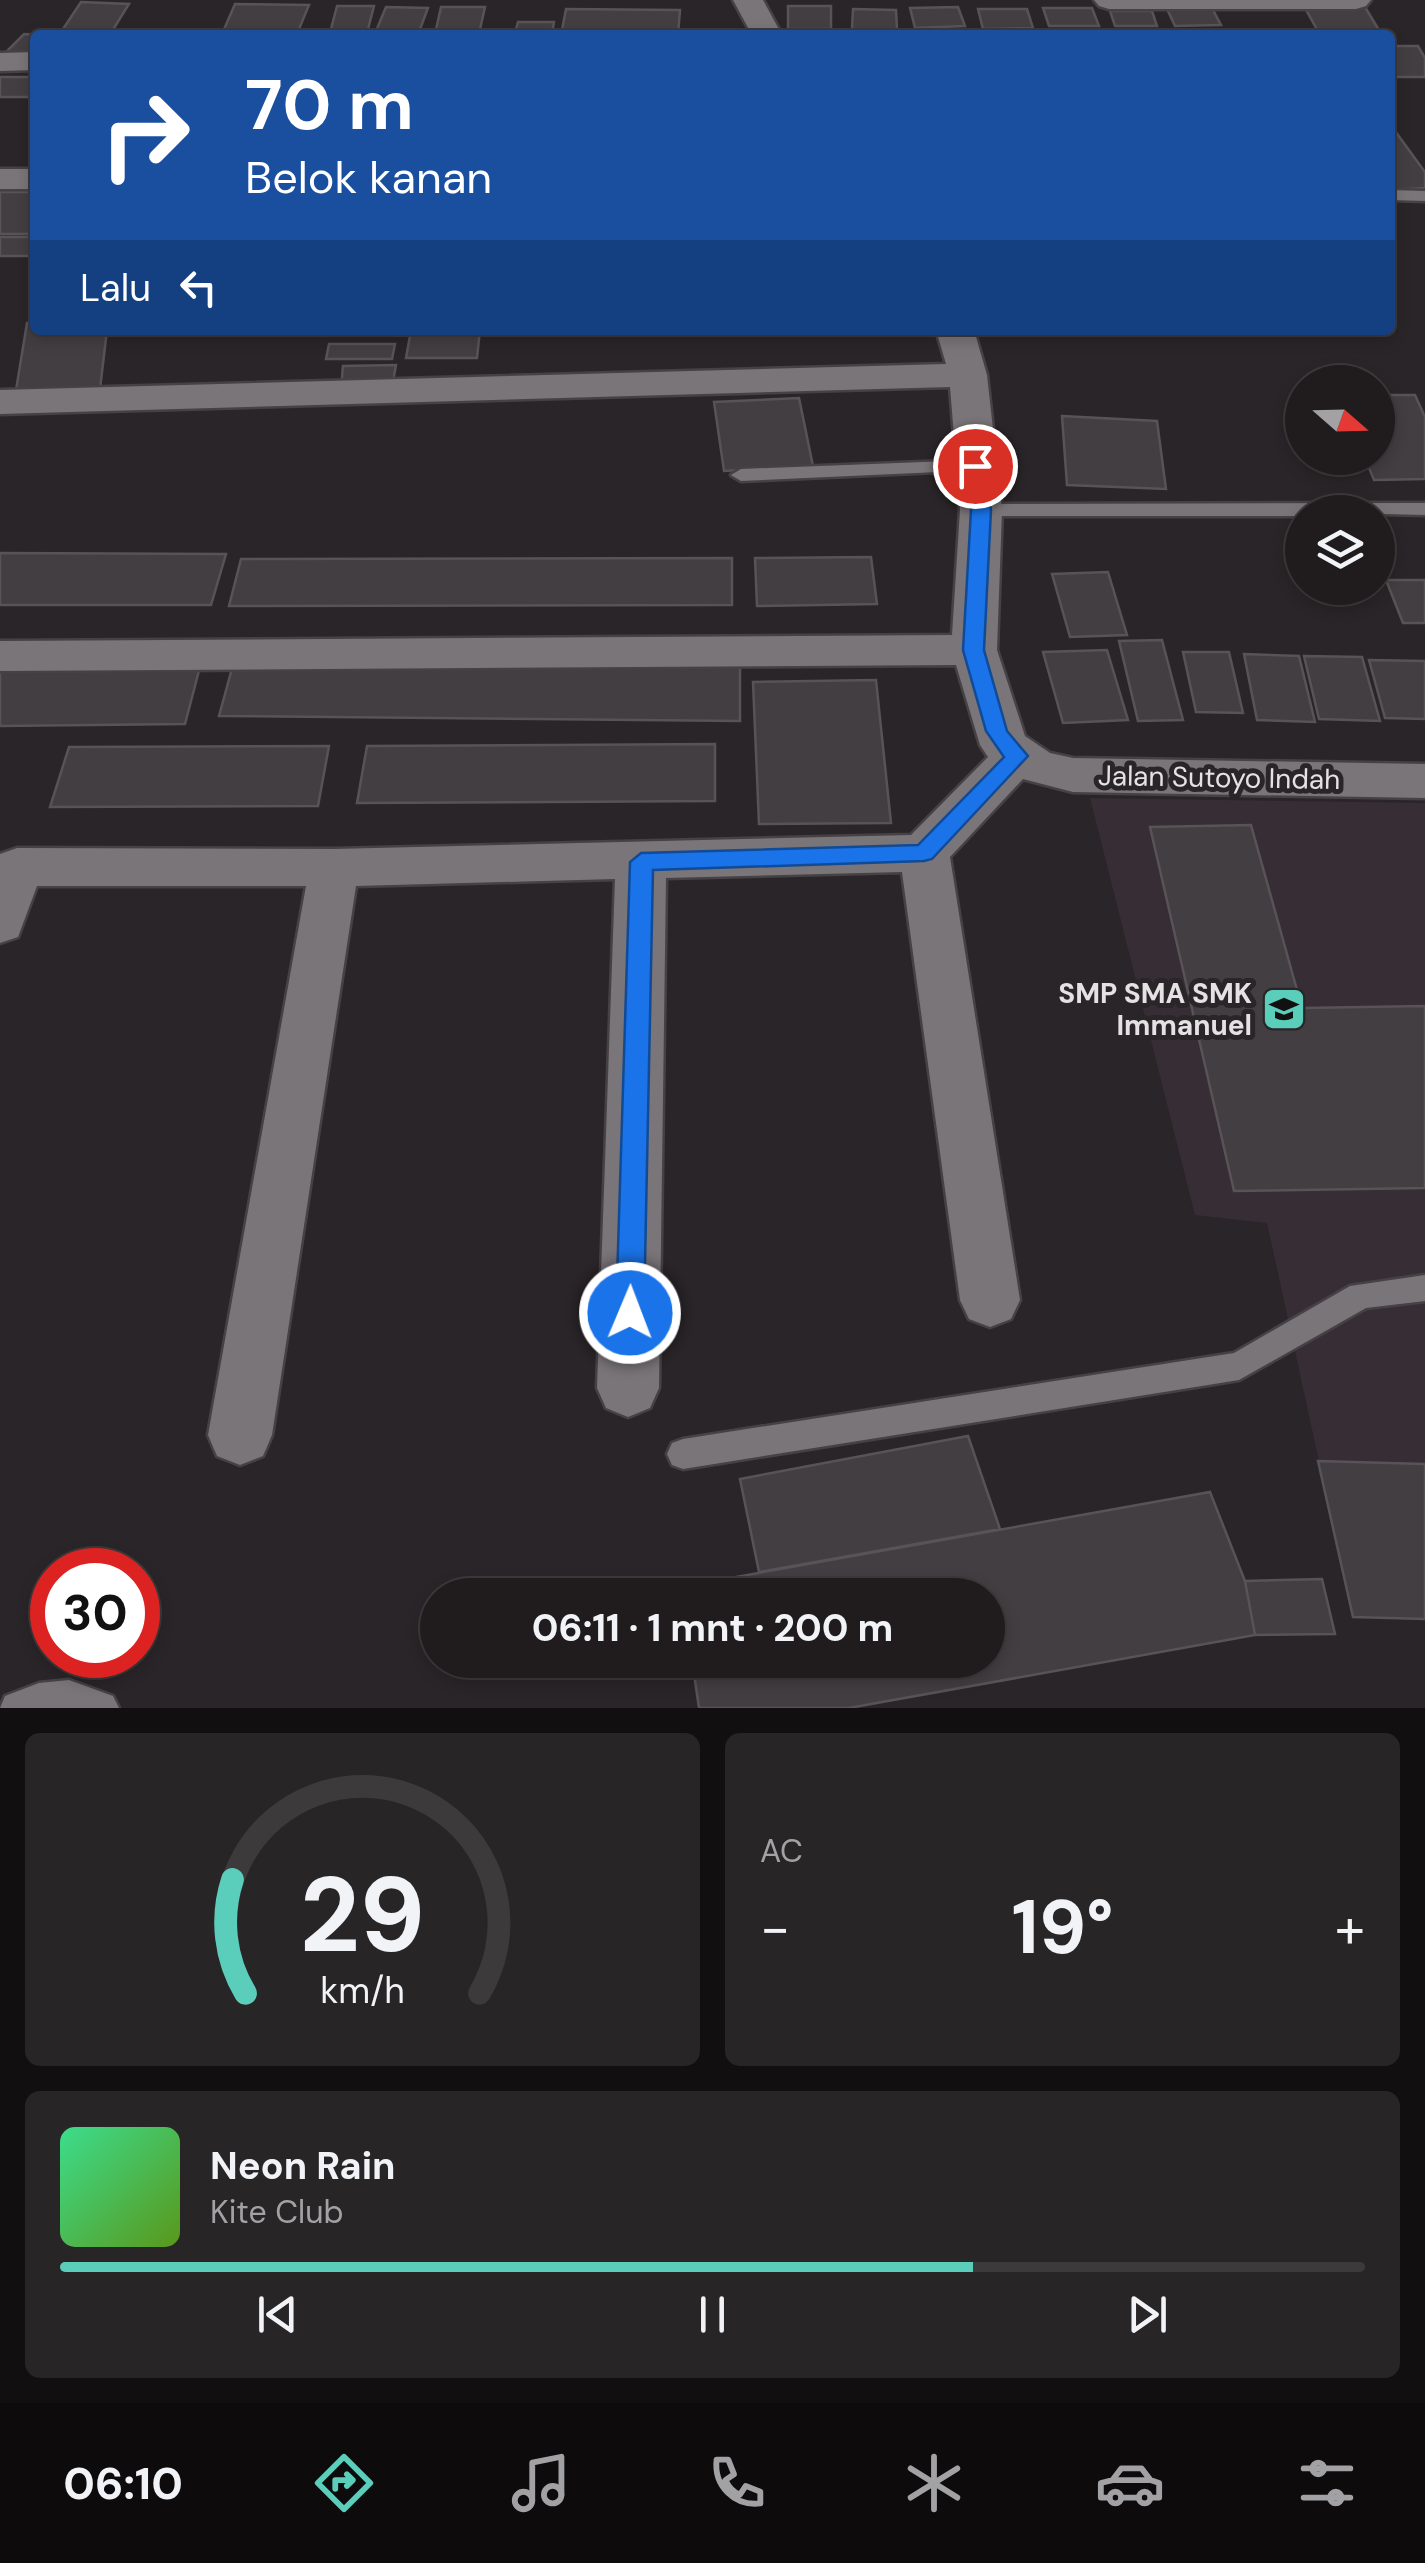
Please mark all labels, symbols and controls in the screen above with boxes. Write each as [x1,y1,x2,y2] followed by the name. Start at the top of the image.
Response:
[245,60,414,151] text: 70 m
[80,70,210,200] icon: right
[245,148,492,207] text: Belok kanan
[171,260,226,315] icon: left
[80,263,151,313] text: Lalu
[1285,365,1395,475] north arrow
[1285,365,1395,605] map controls
[933,424,1018,509] pin
[948,439,1003,494] icon: arrive
[1285,495,1395,605] button: layers
[1097,757,1341,798] street label: Jalan Sutoyo Indah
[1058,975,1252,1044] place label: SMP SMA SMK Immanuel
[1261,986,1307,1032] school or university icon: SMP SMA SMK Immanuel
[578,1261,682,1365] position arrow
[30,1548,160,1678] speed limit sign: 30
[532,1603,893,1653] text: 06:11 · 1 mnt · 200 m
[760,1830,803,1872] text: AC
[300,1848,425,1983] text: 29
[1011,1879,1114,1976] text: 19°
[760,1892,790,1964] text: −
[1335,1892,1365,1964] text: +
[320,1968,405,2014] text: km/h
[210,2141,395,2191] text: Neon Rain
[210,2191,344,2233] text: Kite Club
[250,2287,305,2342] icon: previous
[685,2287,740,2342] icon: pause
[1120,2287,1175,2342] icon: next
[309,2448,379,2518] icon: directions
[506,2448,576,2518] icon: music
[702,2448,772,2518] icon: phone
[899,2448,969,2518] icon: climate
[1095,2448,1165,2518] icon: car
[1292,2448,1362,2518] icon: filters
[63,2454,183,2513] text: 06:10

